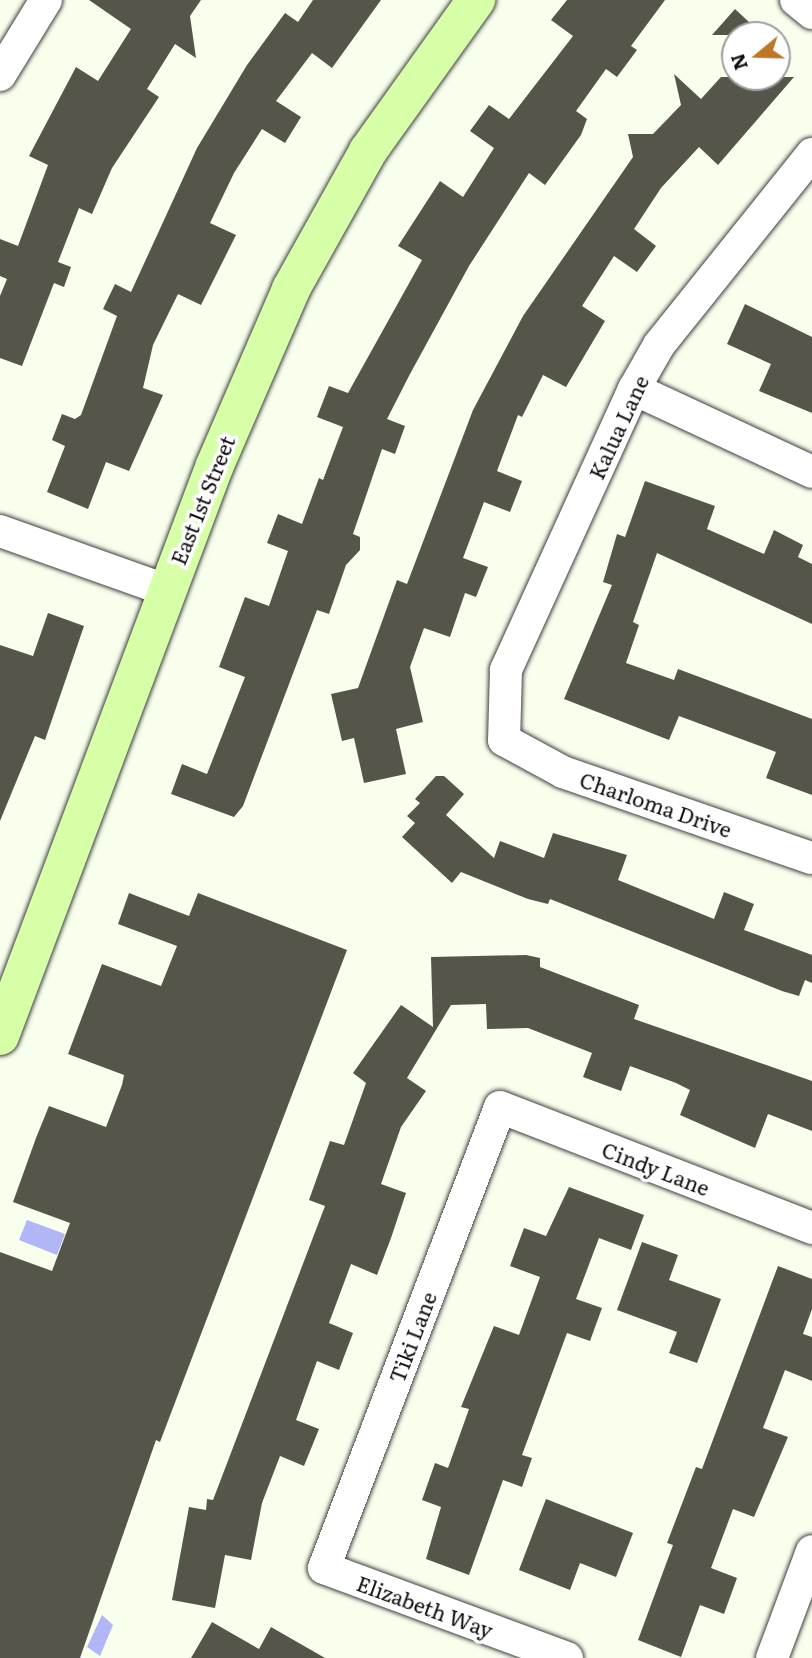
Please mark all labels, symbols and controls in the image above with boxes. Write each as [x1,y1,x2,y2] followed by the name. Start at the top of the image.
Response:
[721,21,791,91] north arrow
[722,50,754,74] text: N
[583,371,653,483] street label: Kalua Lane
[165,432,239,568] street label: East 1st Street
[577,766,735,842] street label: Charloma Drive
[599,1136,713,1200] street label: Cindy Lane
[383,1288,441,1386] street label: Tiki Lane
[354,1570,496,1642] street label: Elizabeth Way

